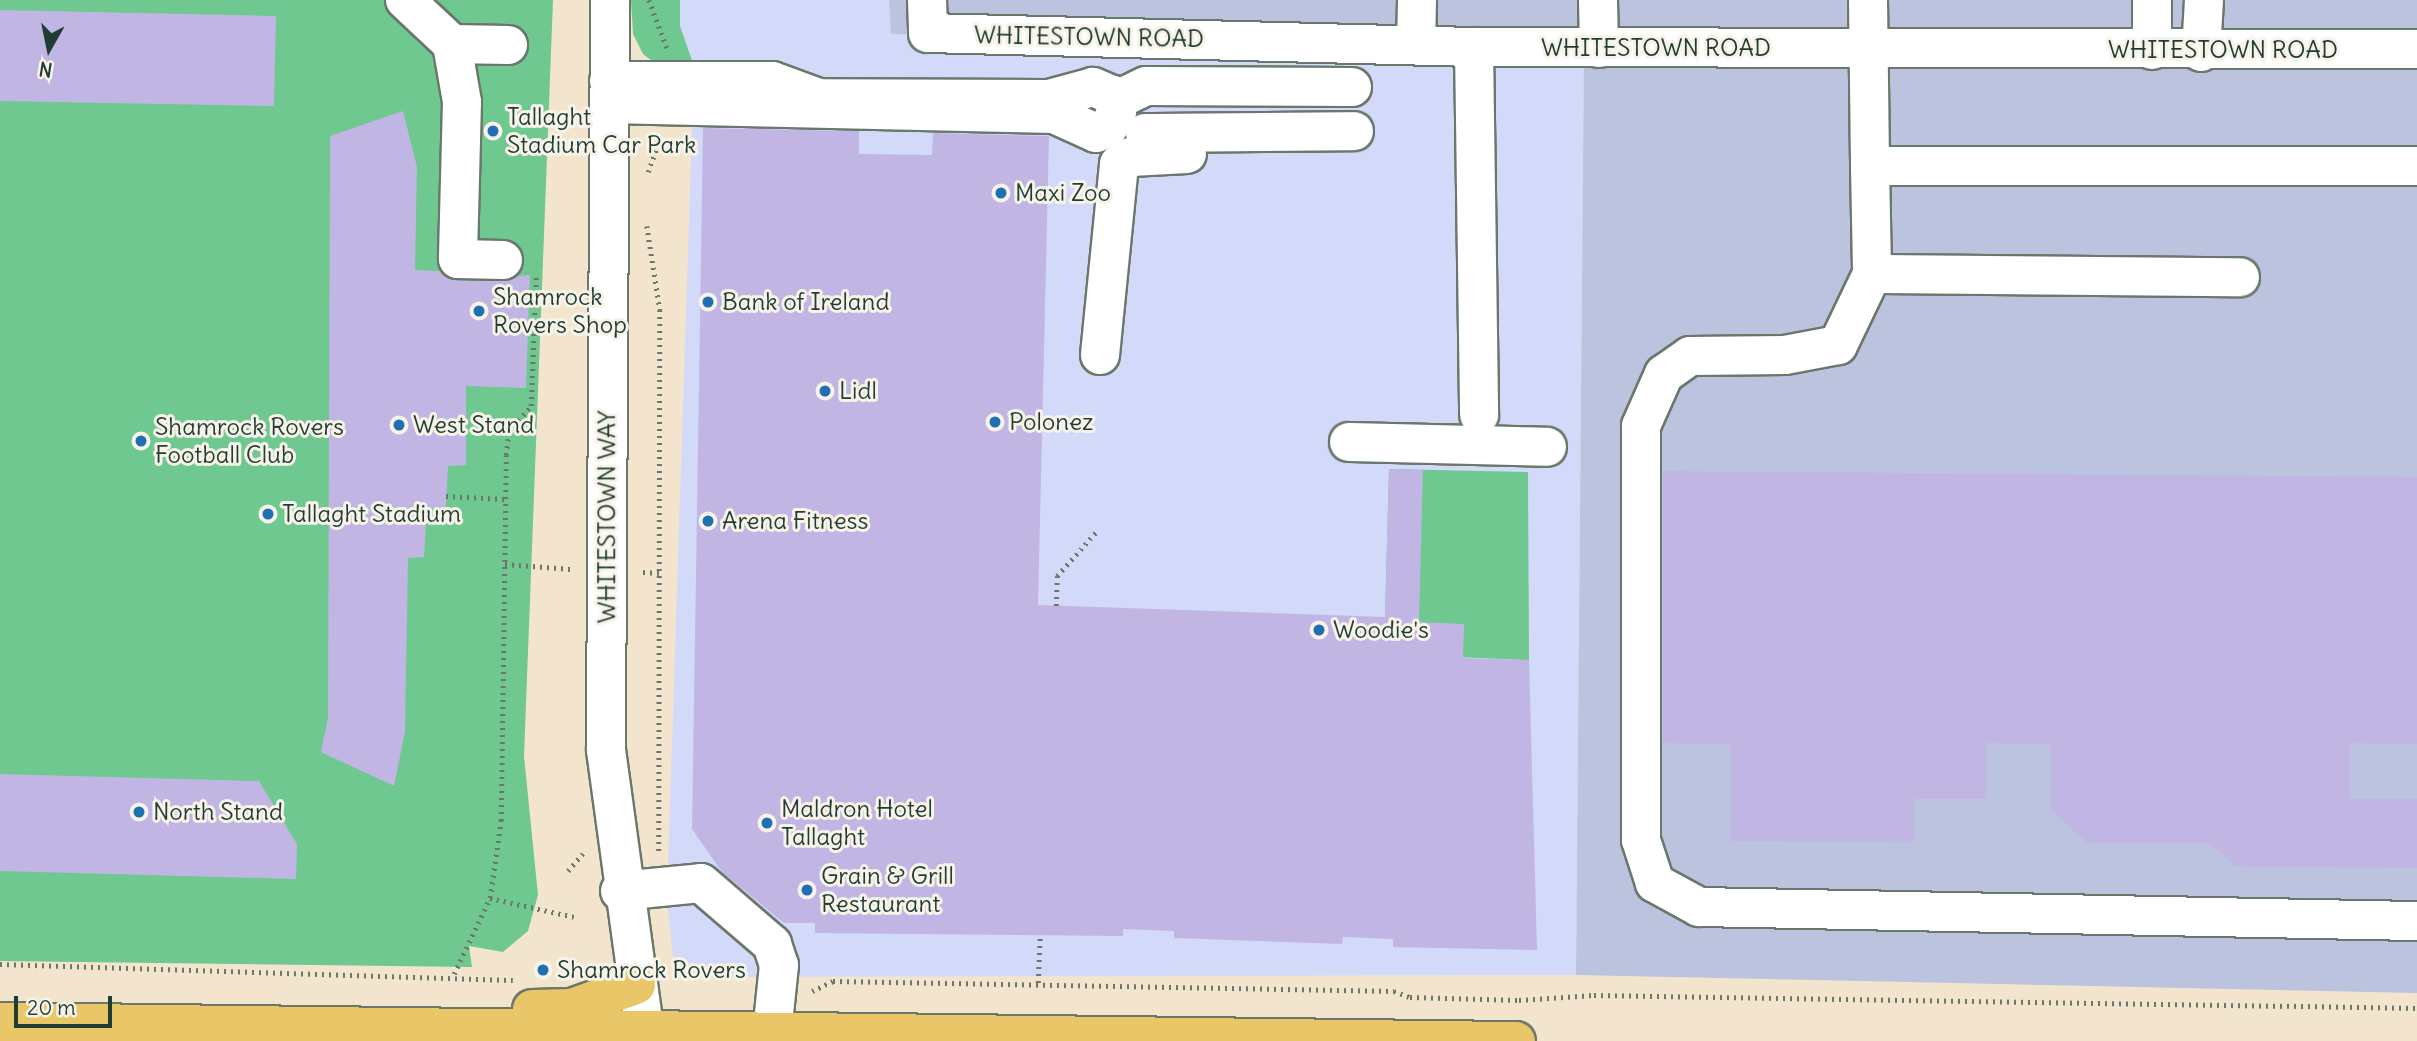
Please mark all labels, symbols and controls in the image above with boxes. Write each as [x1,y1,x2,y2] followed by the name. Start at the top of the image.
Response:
[14,14,84,84] north arrow
[974,21,1204,53] street label: WHITESTOWN ROAD
[1541,34,1771,62] street label: WHITESTOWN ROAD
[2108,36,2338,64] street label: WHITESTOWN ROAD
[37,57,54,83] text: N
[507,103,696,159] place label: Tallaght Stadium Car Park
[485,123,501,139] marker: Tallaght Stadium Car Park
[1015,179,1111,207] place label: Maxi Zoo
[993,185,1009,201] marker: Maxi Zoo
[493,283,627,339] place label: Shamrock Rovers Shop
[722,288,890,316] place label: Bank of Ireland
[700,294,716,310] marker: Bank of Ireland
[471,303,487,319] marker: Shamrock Rovers Shop
[839,377,877,405] place label: Lidl
[817,383,833,399] marker: Lidl
[1009,408,1094,436] place label: Polonez
[413,411,534,439] place label: West Stand
[593,411,621,623] street label: WHITESTOWN WAY
[155,413,344,469] place label: Shamrock Rovers Football Club
[987,414,1003,430] marker: Polonez
[391,417,407,433] marker: West Stand
[133,433,149,449] marker: Shamrock Rovers Football Club
[282,500,461,528] place label: Tallaght Stadium
[260,506,276,522] marker: Tallaght Stadium
[722,507,868,535] place label: Arena Fitness
[700,513,716,529] marker: Arena Fitness
[1333,616,1429,644] place label: Woodie's
[1311,622,1327,638] marker: Woodie's
[781,795,933,851] place label: Maldron Hotel Tallaght
[153,798,283,826] place label: North Stand
[131,804,147,820] marker: North Stand
[759,815,775,831] marker: Maldron Hotel Tallaght
[821,862,954,918] place label: Grain & Grill Restaurant
[799,882,815,898] marker: Grain & Grill Restaurant
[557,956,746,984] place label: Shamrock Rovers
[535,962,551,978] marker: Shamrock Rovers
[18,982,116,1026] scale bar
[27,994,76,1021] text: 20 m

